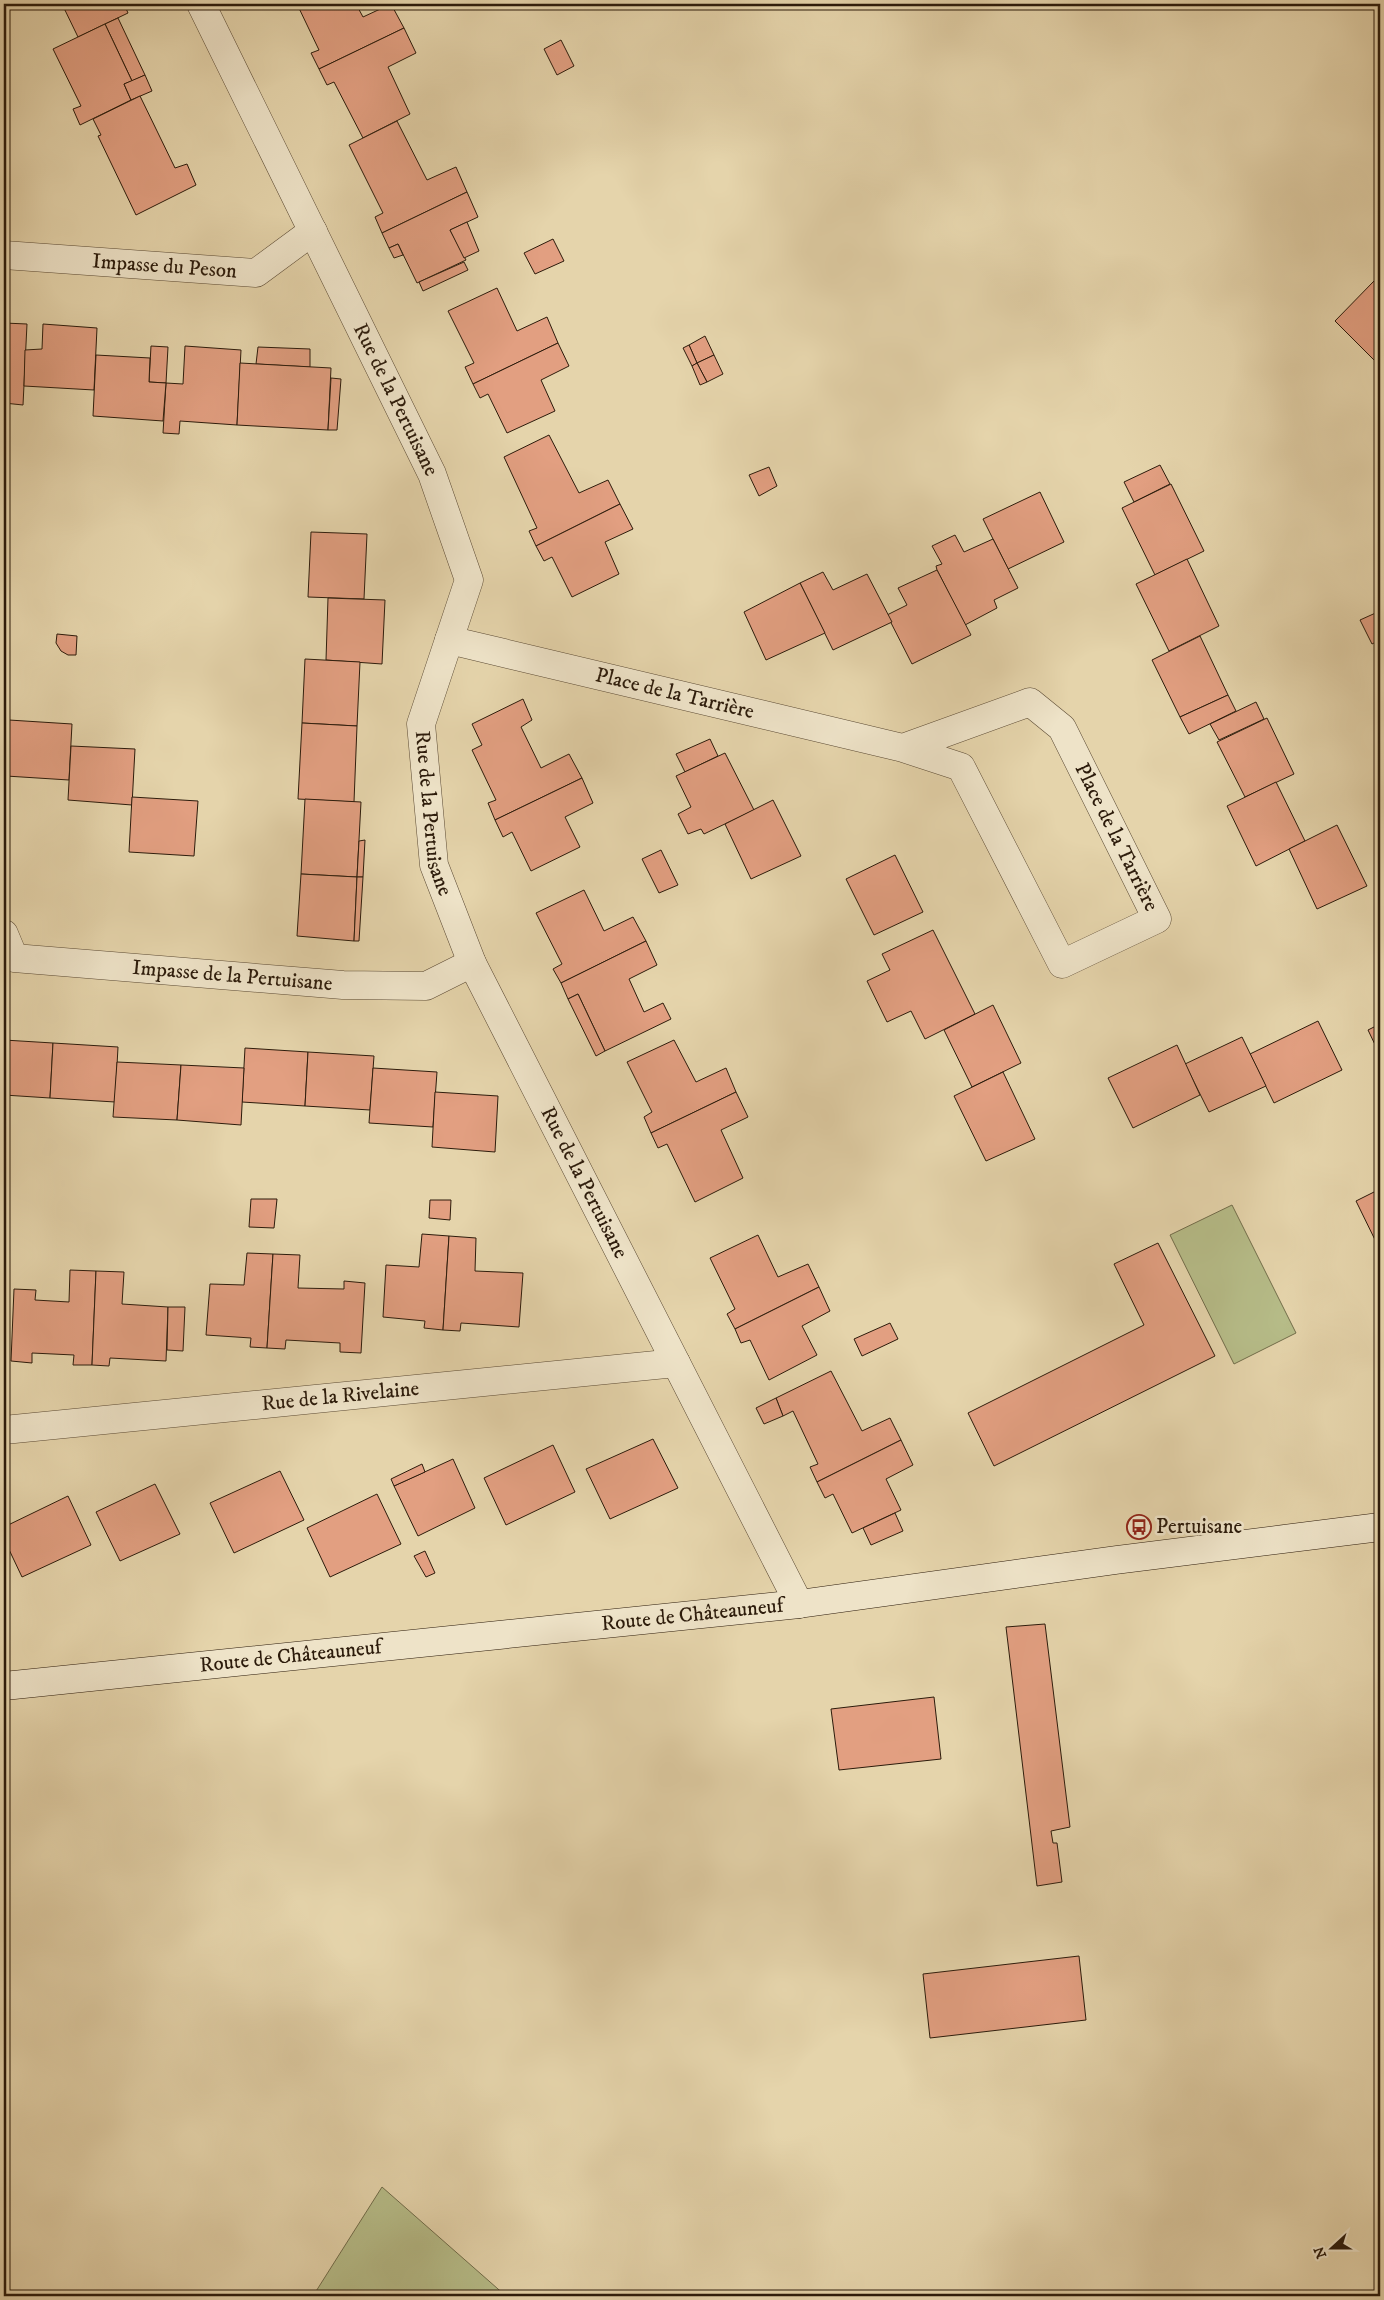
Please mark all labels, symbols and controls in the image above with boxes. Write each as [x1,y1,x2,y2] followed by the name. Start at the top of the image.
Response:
[91,248,238,285] street label: Impasse du Peson
[347,319,444,481] street label: Rue de la Pertuisane
[593,662,757,725] street label: Place de la Tarrière
[409,729,458,900] street label: Rue de la Pertuisane
[1069,759,1164,916] street label: Place de la Tarrière
[131,955,334,997] street label: Impasse de la Pertuisane
[534,1102,634,1263] street label: Rue de la Pertuisane
[260,1376,421,1417] street label: Rue de la Rivelaine
[1126,1514,1152,1540] bus stop icon: Pertuisane
[1156,1514,1243,1540] place label: Pertuisane
[600,1592,788,1637] street label: Route de Châteauneuf
[198,1634,386,1679] street label: Route de Châteauneuf
[1306,2222,1356,2272] north arrow
[1310,2243,1331,2261] text: N

